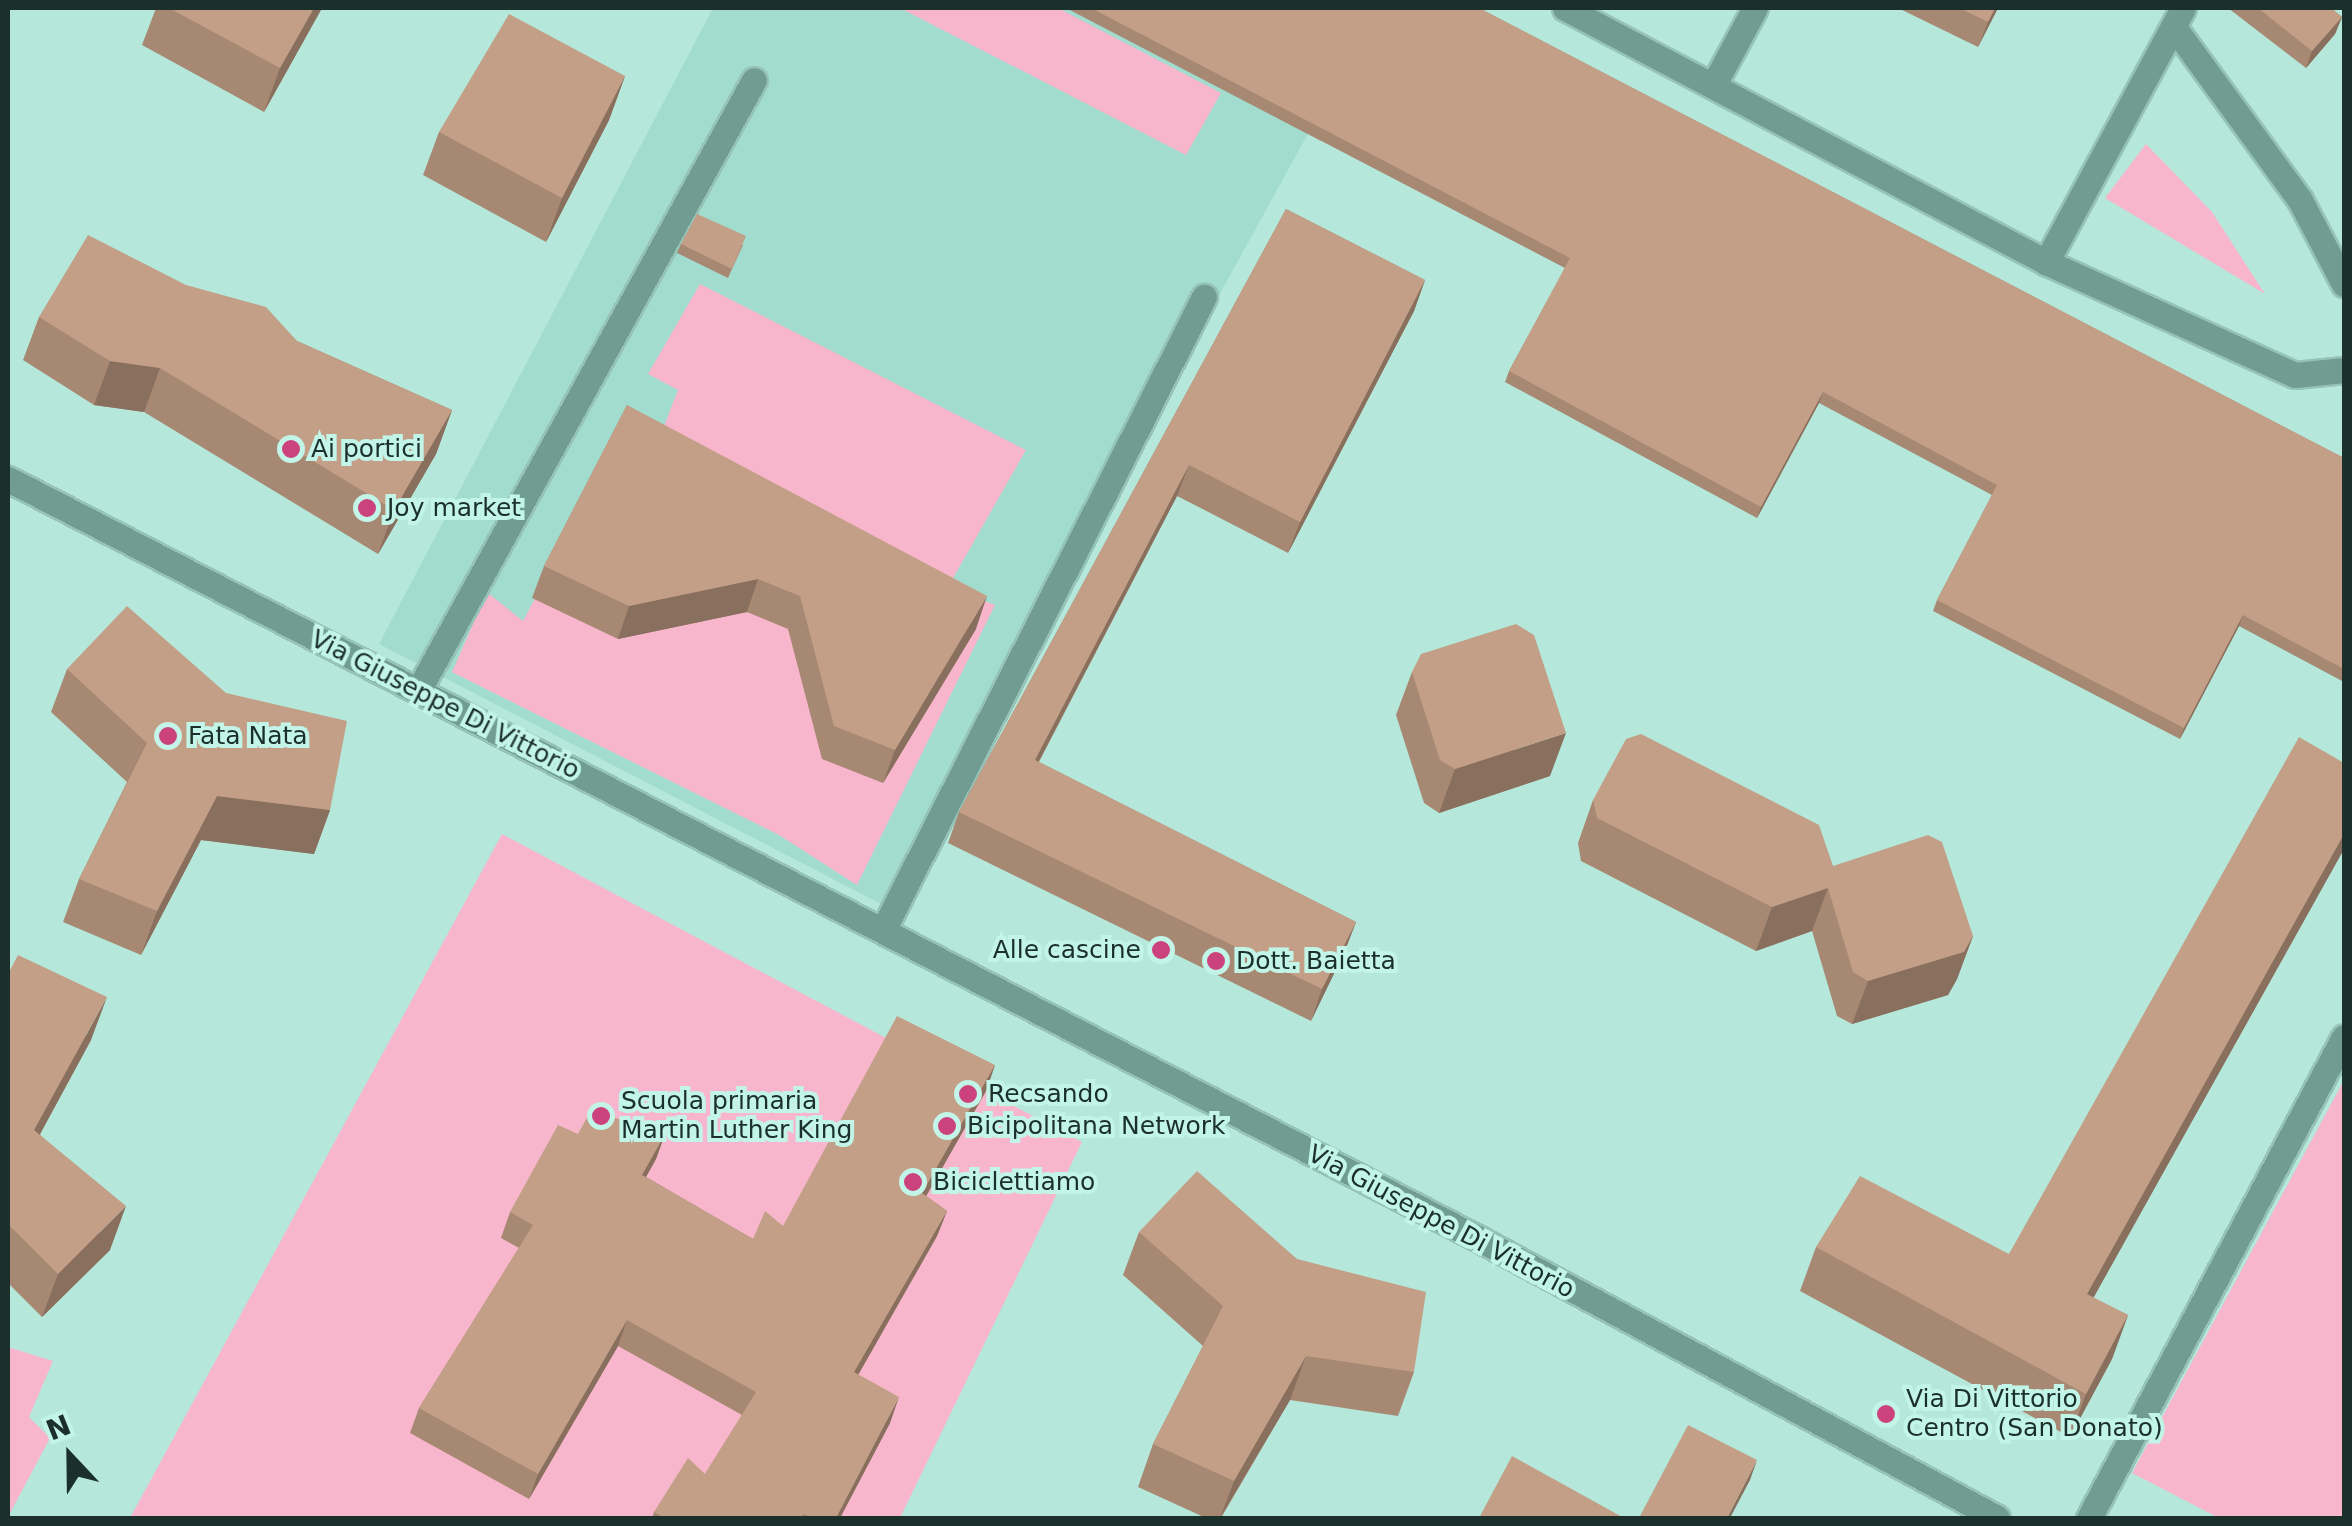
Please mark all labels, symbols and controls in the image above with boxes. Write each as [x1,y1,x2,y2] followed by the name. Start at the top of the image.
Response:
[311,434,422,464] place label: Ai portici
[280,438,302,460] marker: Ai portici
[387,493,521,523] place label: Joy market
[356,497,378,519] marker: Joy market
[306,624,584,786] street label: Via Giuseppe Di Vittorio
[188,721,308,751] place label: Fata Nata
[157,725,179,747] marker: Fata Nata
[993,935,1141,965] place label: Alle cascine
[1150,939,1172,961] marker: Alle cascine
[1236,946,1396,976] place label: Dott. Baietta
[1205,950,1227,972] marker: Dott. Baietta
[988,1079,1109,1109] place label: Recsando
[957,1083,979,1105] marker: Recsando
[621,1087,852,1146] place label: Scuola primaria Martin Luther King
[590,1105,612,1127] marker: Scuola primaria Martin Luther King
[967,1111,1225,1141] place label: Bicipolitana Network
[936,1115,958,1137] marker: Bicipolitana Network
[1303,1139,1579,1305] street label: Via Giuseppe Di Vittorio
[933,1167,1095,1197] place label: Biciclettiamo
[902,1171,924,1193] marker: Biciclettiamo
[1906,1385,2163,1444] place label: Via Di Vittorio Centro (San Donato)
[1875,1403,1897,1425] marker: Via Di Vittorio Centro (San Donato)
[20,1406,120,1506] north arrow
[42,1408,76,1447] text: N

